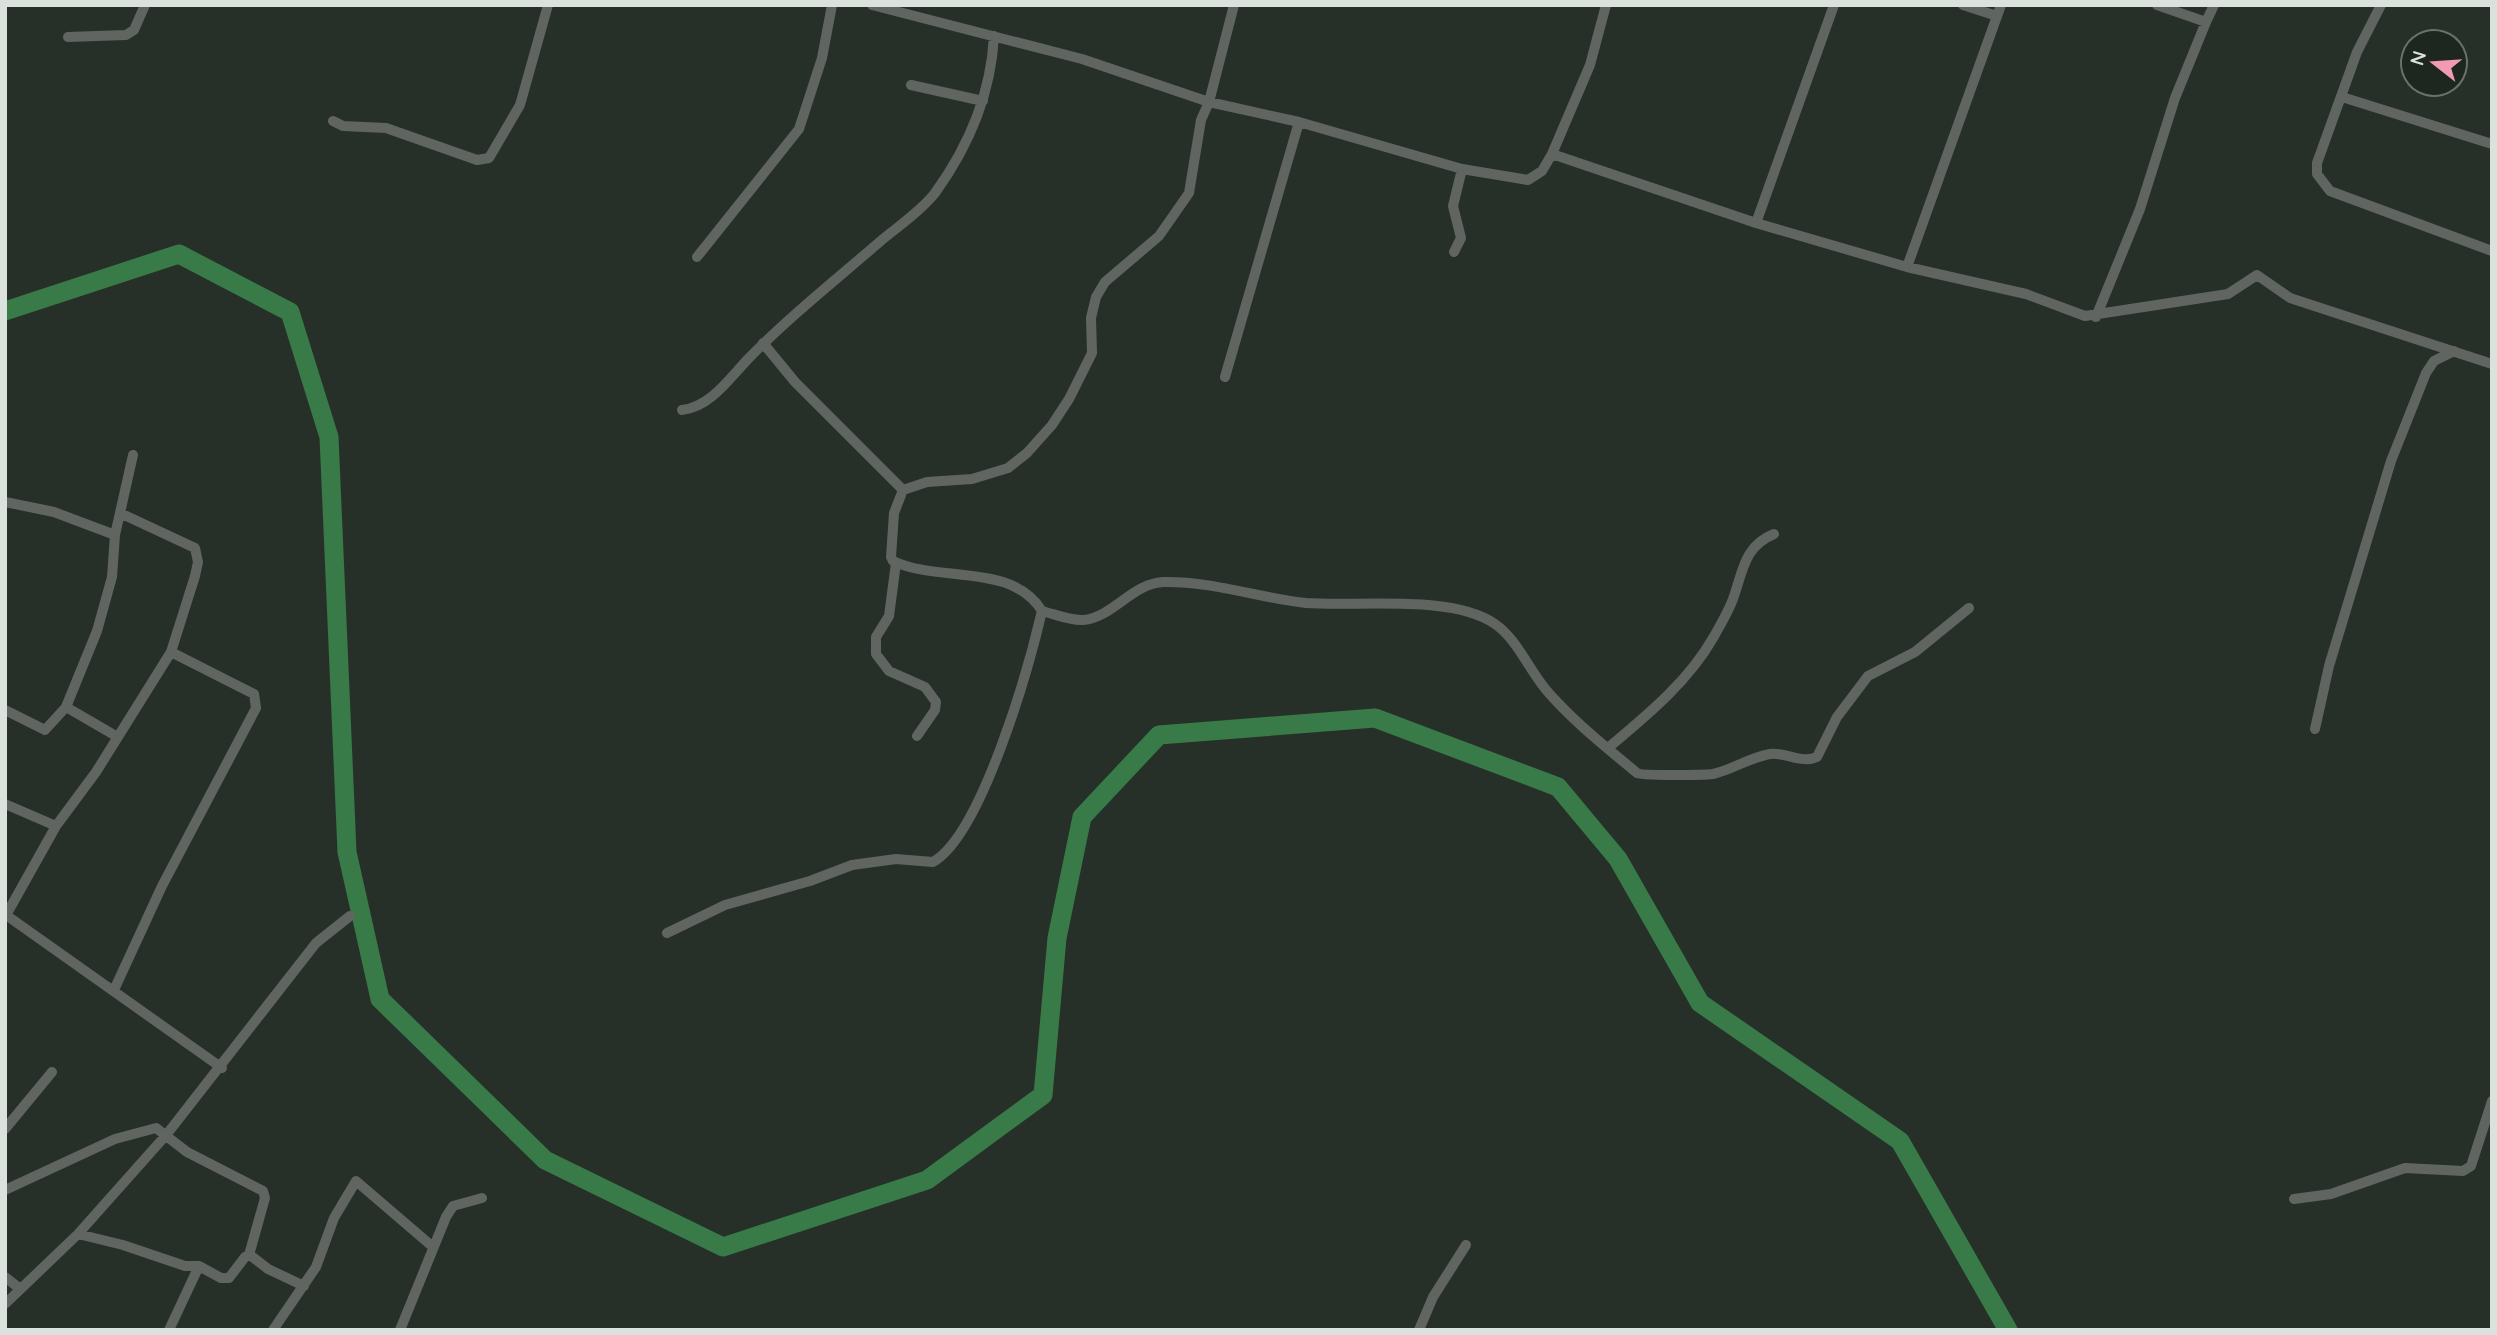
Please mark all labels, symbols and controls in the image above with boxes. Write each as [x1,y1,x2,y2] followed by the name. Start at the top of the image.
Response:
[2399,28,2469,98] north arrow
[2404,48,2431,68] text: N

